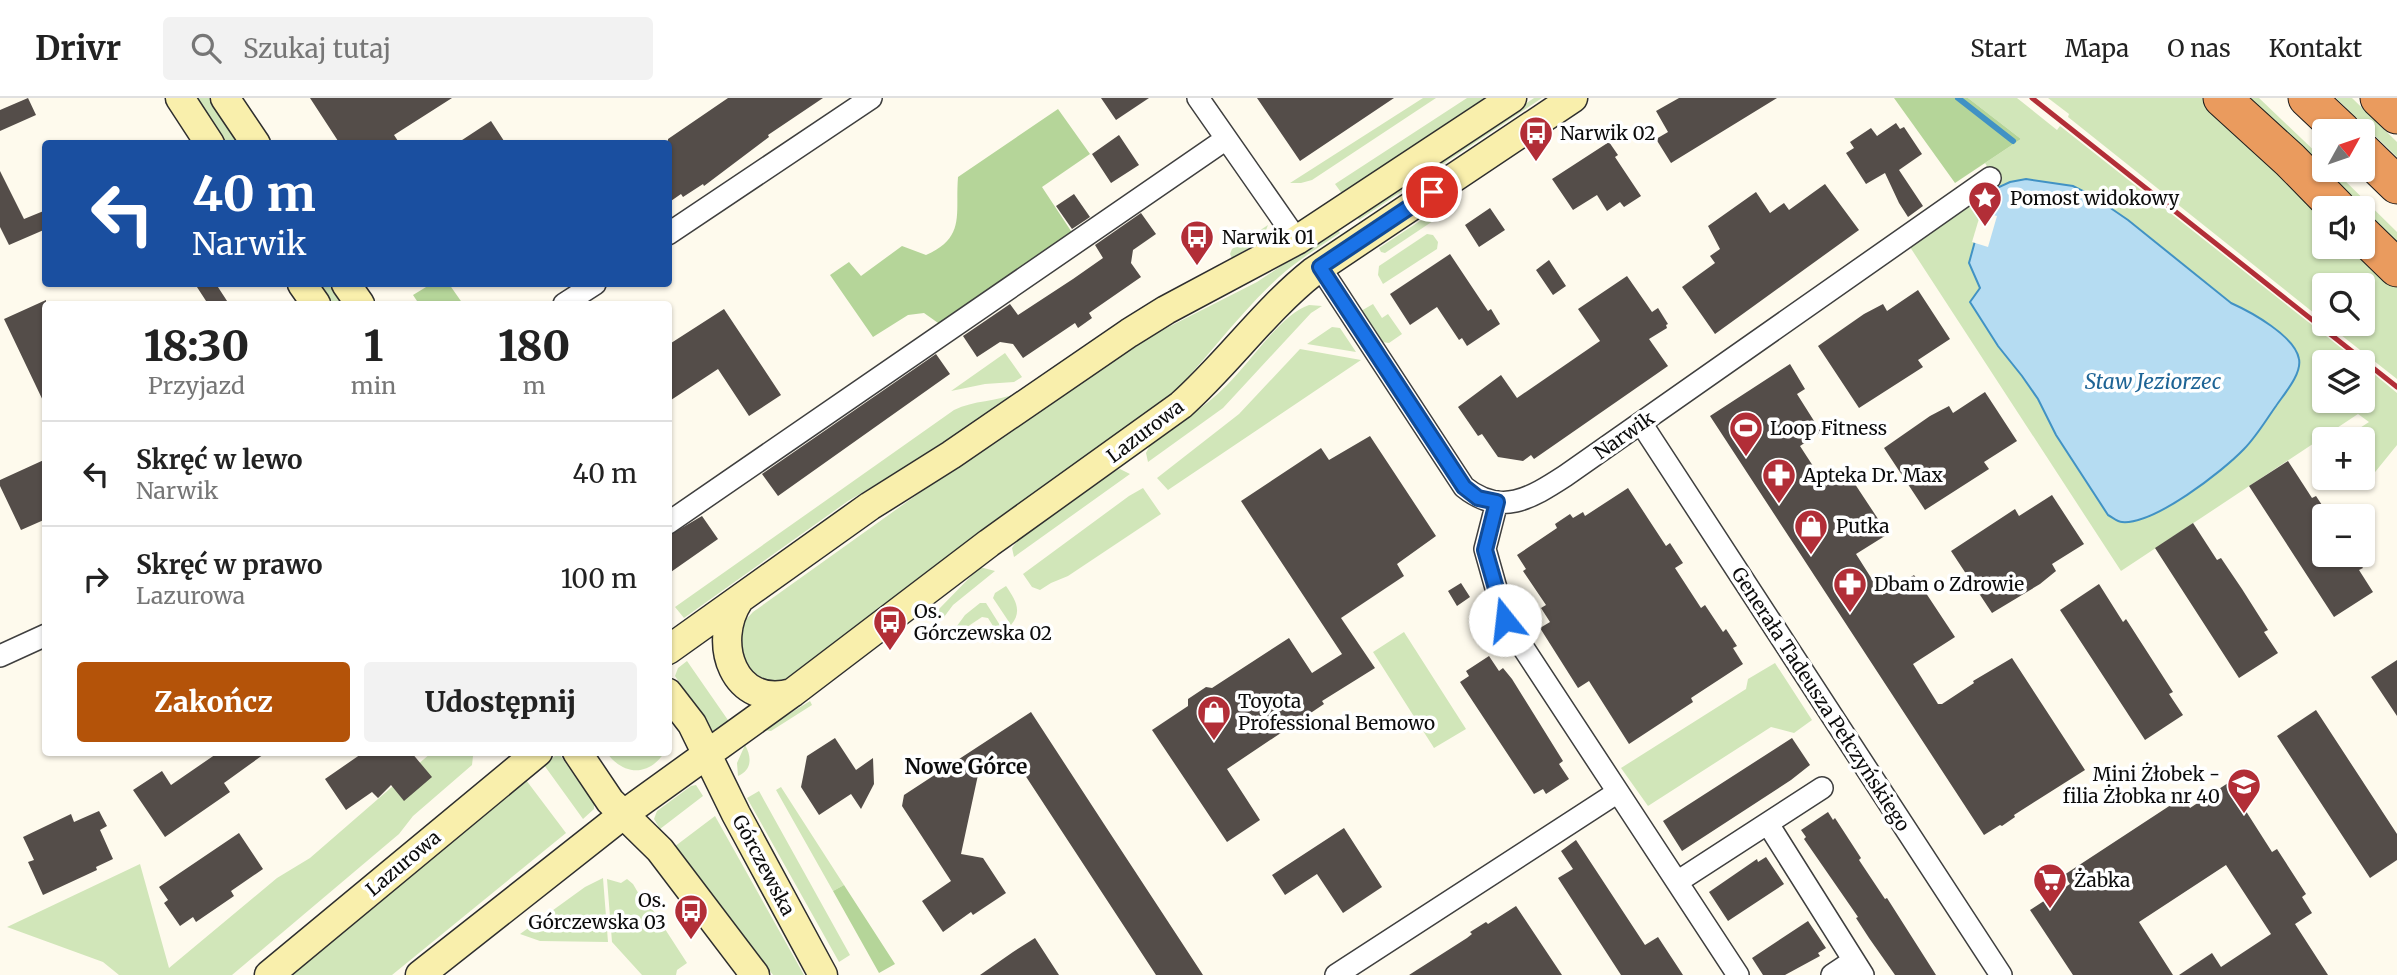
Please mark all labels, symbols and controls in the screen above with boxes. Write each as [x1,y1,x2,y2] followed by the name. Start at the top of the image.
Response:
[163,17,653,80] search box
[35,28,121,69] text: Drivr
[187,29,225,67] icon: search
[243,32,391,65] text: Szukaj tutaj
[1970,33,2027,64] text: Start
[2065,33,2129,64] text: Mapa
[2167,33,2231,64] text: O nas
[2269,33,2362,64] text: Kontakt
[1517,114,1555,163] bus stop icon: Narwik 02
[2312,119,2375,182] north arrow
[2312,119,2375,567] map controls
[1560,121,1656,145] place label: Narwik 02
[1402,162,1462,222] pin
[192,163,316,224] text: 40 m
[77,168,168,259] icon: left
[1413,173,1451,211] icon: arrive
[1966,179,2004,228] place icon: Pomost widokowy
[2010,186,2179,210] place label: Pomost widokowy
[2312,196,2375,259] button: sound
[1178,218,1216,267] bus stop icon: Narwik 01
[192,224,307,264] text: Narwik
[1222,225,1315,249] place label: Narwik 01
[2312,273,2375,336] button: search
[144,320,249,372] text: 18:30
[364,320,383,372] text: 1
[498,320,570,372] text: 180
[2312,350,2375,413] button: layers
[2085,368,2222,395] water label: Staw Jeziorzec
[148,371,245,400] text: Przyjazd
[351,371,396,400] text: min
[523,371,546,400] text: m
[1102,394,1188,468] street label: Lazurowa
[1589,406,1659,464] street label: Narwik
[1727,409,1765,458] sports icon: Loop Fitness
[1770,416,1887,440] place label: Loop Fitness
[2312,427,2375,490] button: +
[136,443,303,476] text: Skręć w lewo
[77,455,115,493] icon: left
[1760,456,1798,505] pharmacy icon: Apteka Dr. Max
[573,457,637,490] text: 40 m
[1802,463,1944,487] place label: Apteka Dr. Max
[136,476,218,505] text: Narwik
[2312,504,2375,567] button: −
[1792,507,1830,556] shop icon: Putka
[1836,514,1890,538] place label: Putka
[136,548,323,581] text: Skręć w prawo
[77,560,115,598] icon: right
[561,562,637,595] text: 100 m
[1727,562,1915,836] street label: Generała Tadeusza Pełczyńskiego
[1831,565,1869,614] pharmacy icon: Dbam o Zdrowie
[1874,572,2024,596] place label: Dbam o Zdrowie
[136,581,245,610] text: Lazurowa
[1468,583,1542,657] position arrow
[914,599,1052,645] place label: Os. Górczewska 02
[871,603,909,652] bus stop icon: Os. Górczewska 02
[77,662,350,742] button: Zakończ
[364,662,637,742] button: Udostępnij
[1238,689,1435,735] place label: Toyota Professional Bemowo
[1195,693,1233,742] shop icon: Toyota Professional Bemowo
[905,753,1027,780] district label: Nowe Górce
[2063,762,2220,808] place label: Mini Żłobek - filia Żłobka nr 40
[2225,766,2263,815] school or university icon: Mini Żłobek - filia Żłobka nr 40
[727,811,801,919] street label: Górczewska
[361,825,445,901] street label: Lazurowa
[2031,861,2069,910] supermarket icon: Żabka
[2074,868,2130,892] place label: Żabka
[529,888,666,934] place label: Os. Górczewska 03
[672,892,710,941] bus stop icon: Os. Górczewska 03

